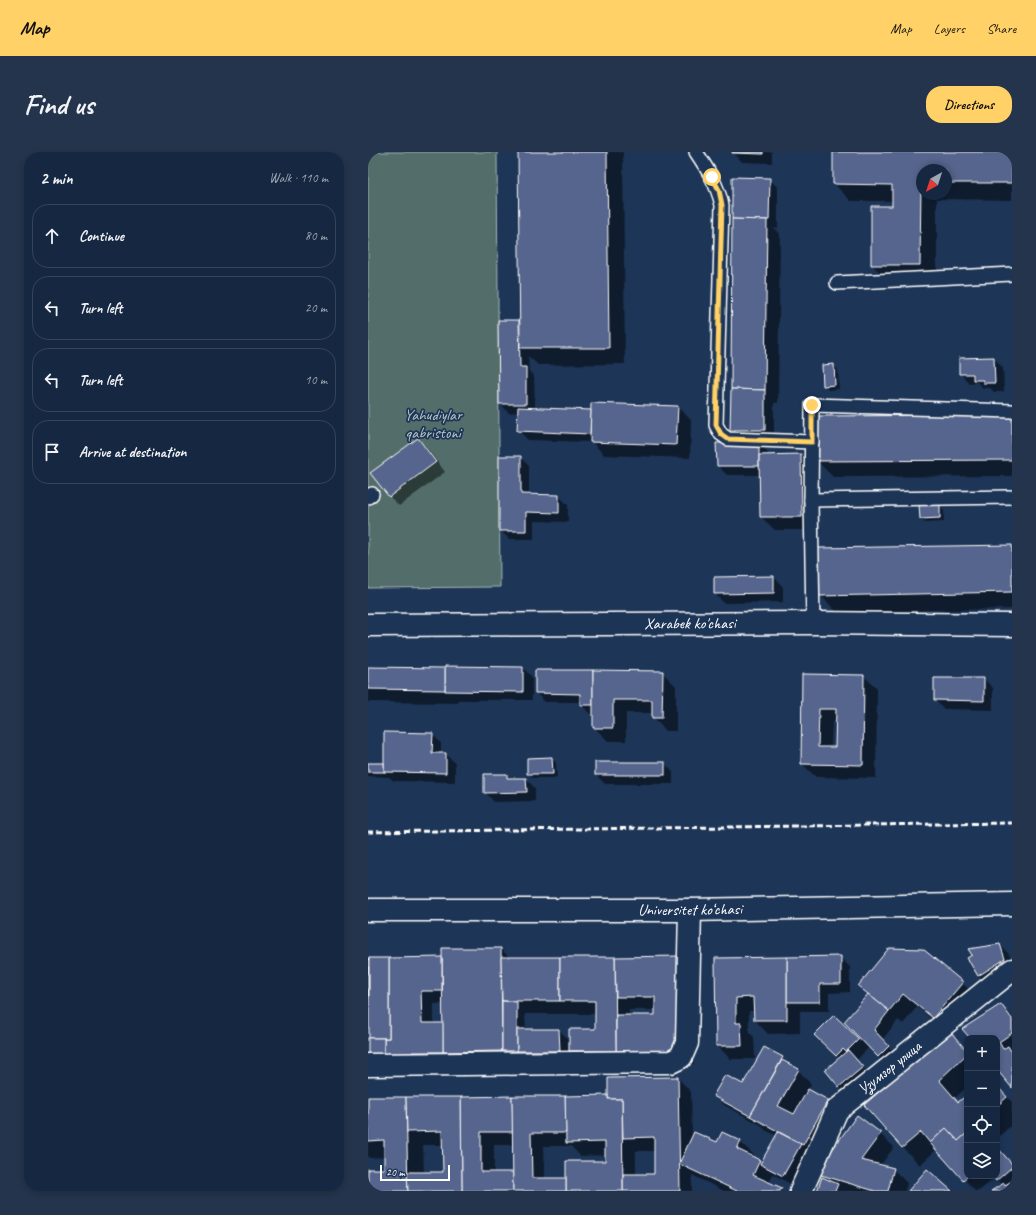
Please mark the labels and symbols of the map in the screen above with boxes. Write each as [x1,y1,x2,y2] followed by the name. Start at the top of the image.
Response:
[916,164,952,200] north arrow
[703,168,721,186] route start
[803,396,821,414] route end
[404,405,463,443] park label: Yahudiylar qabristoni
[644,613,738,634] street label: Xarabek ko'chasi
[638,899,744,920] street label: Universitet kо‘chasi
[854,1035,927,1099] street label: Узумзор улица
[380,1163,450,1182] scale bar

